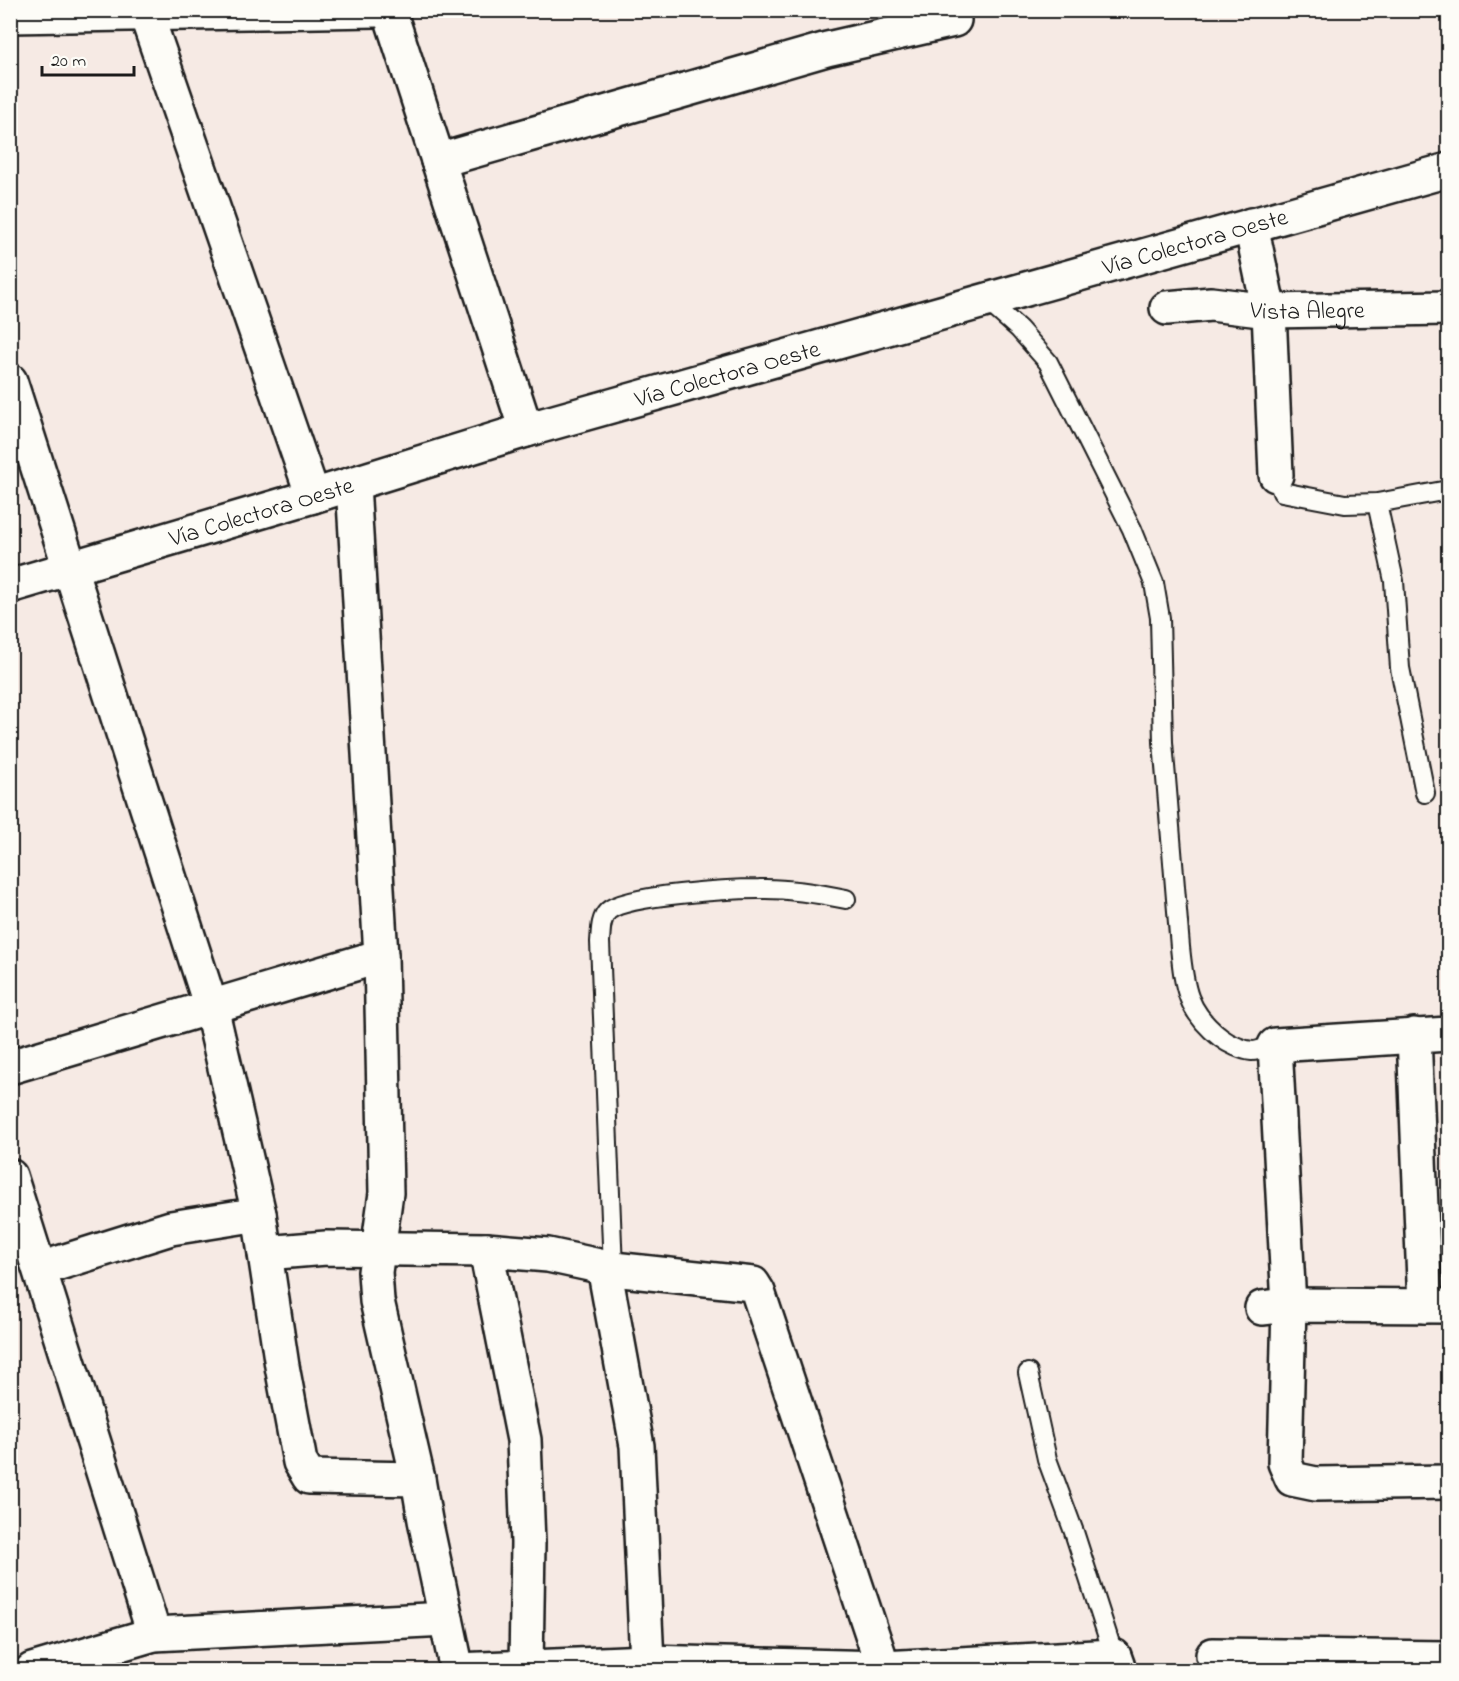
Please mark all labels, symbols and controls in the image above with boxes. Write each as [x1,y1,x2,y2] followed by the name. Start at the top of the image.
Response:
[42,39,134,77] scale bar
[51,49,86,75] text: 20 m
[1098,201,1292,287] street label: Vía Colectora Oeste
[1247,294,1365,331] street label: Vista Alegre
[630,333,825,419] street label: Vía Colectora Oeste
[164,469,359,558] street label: Vía Colectora Oeste

